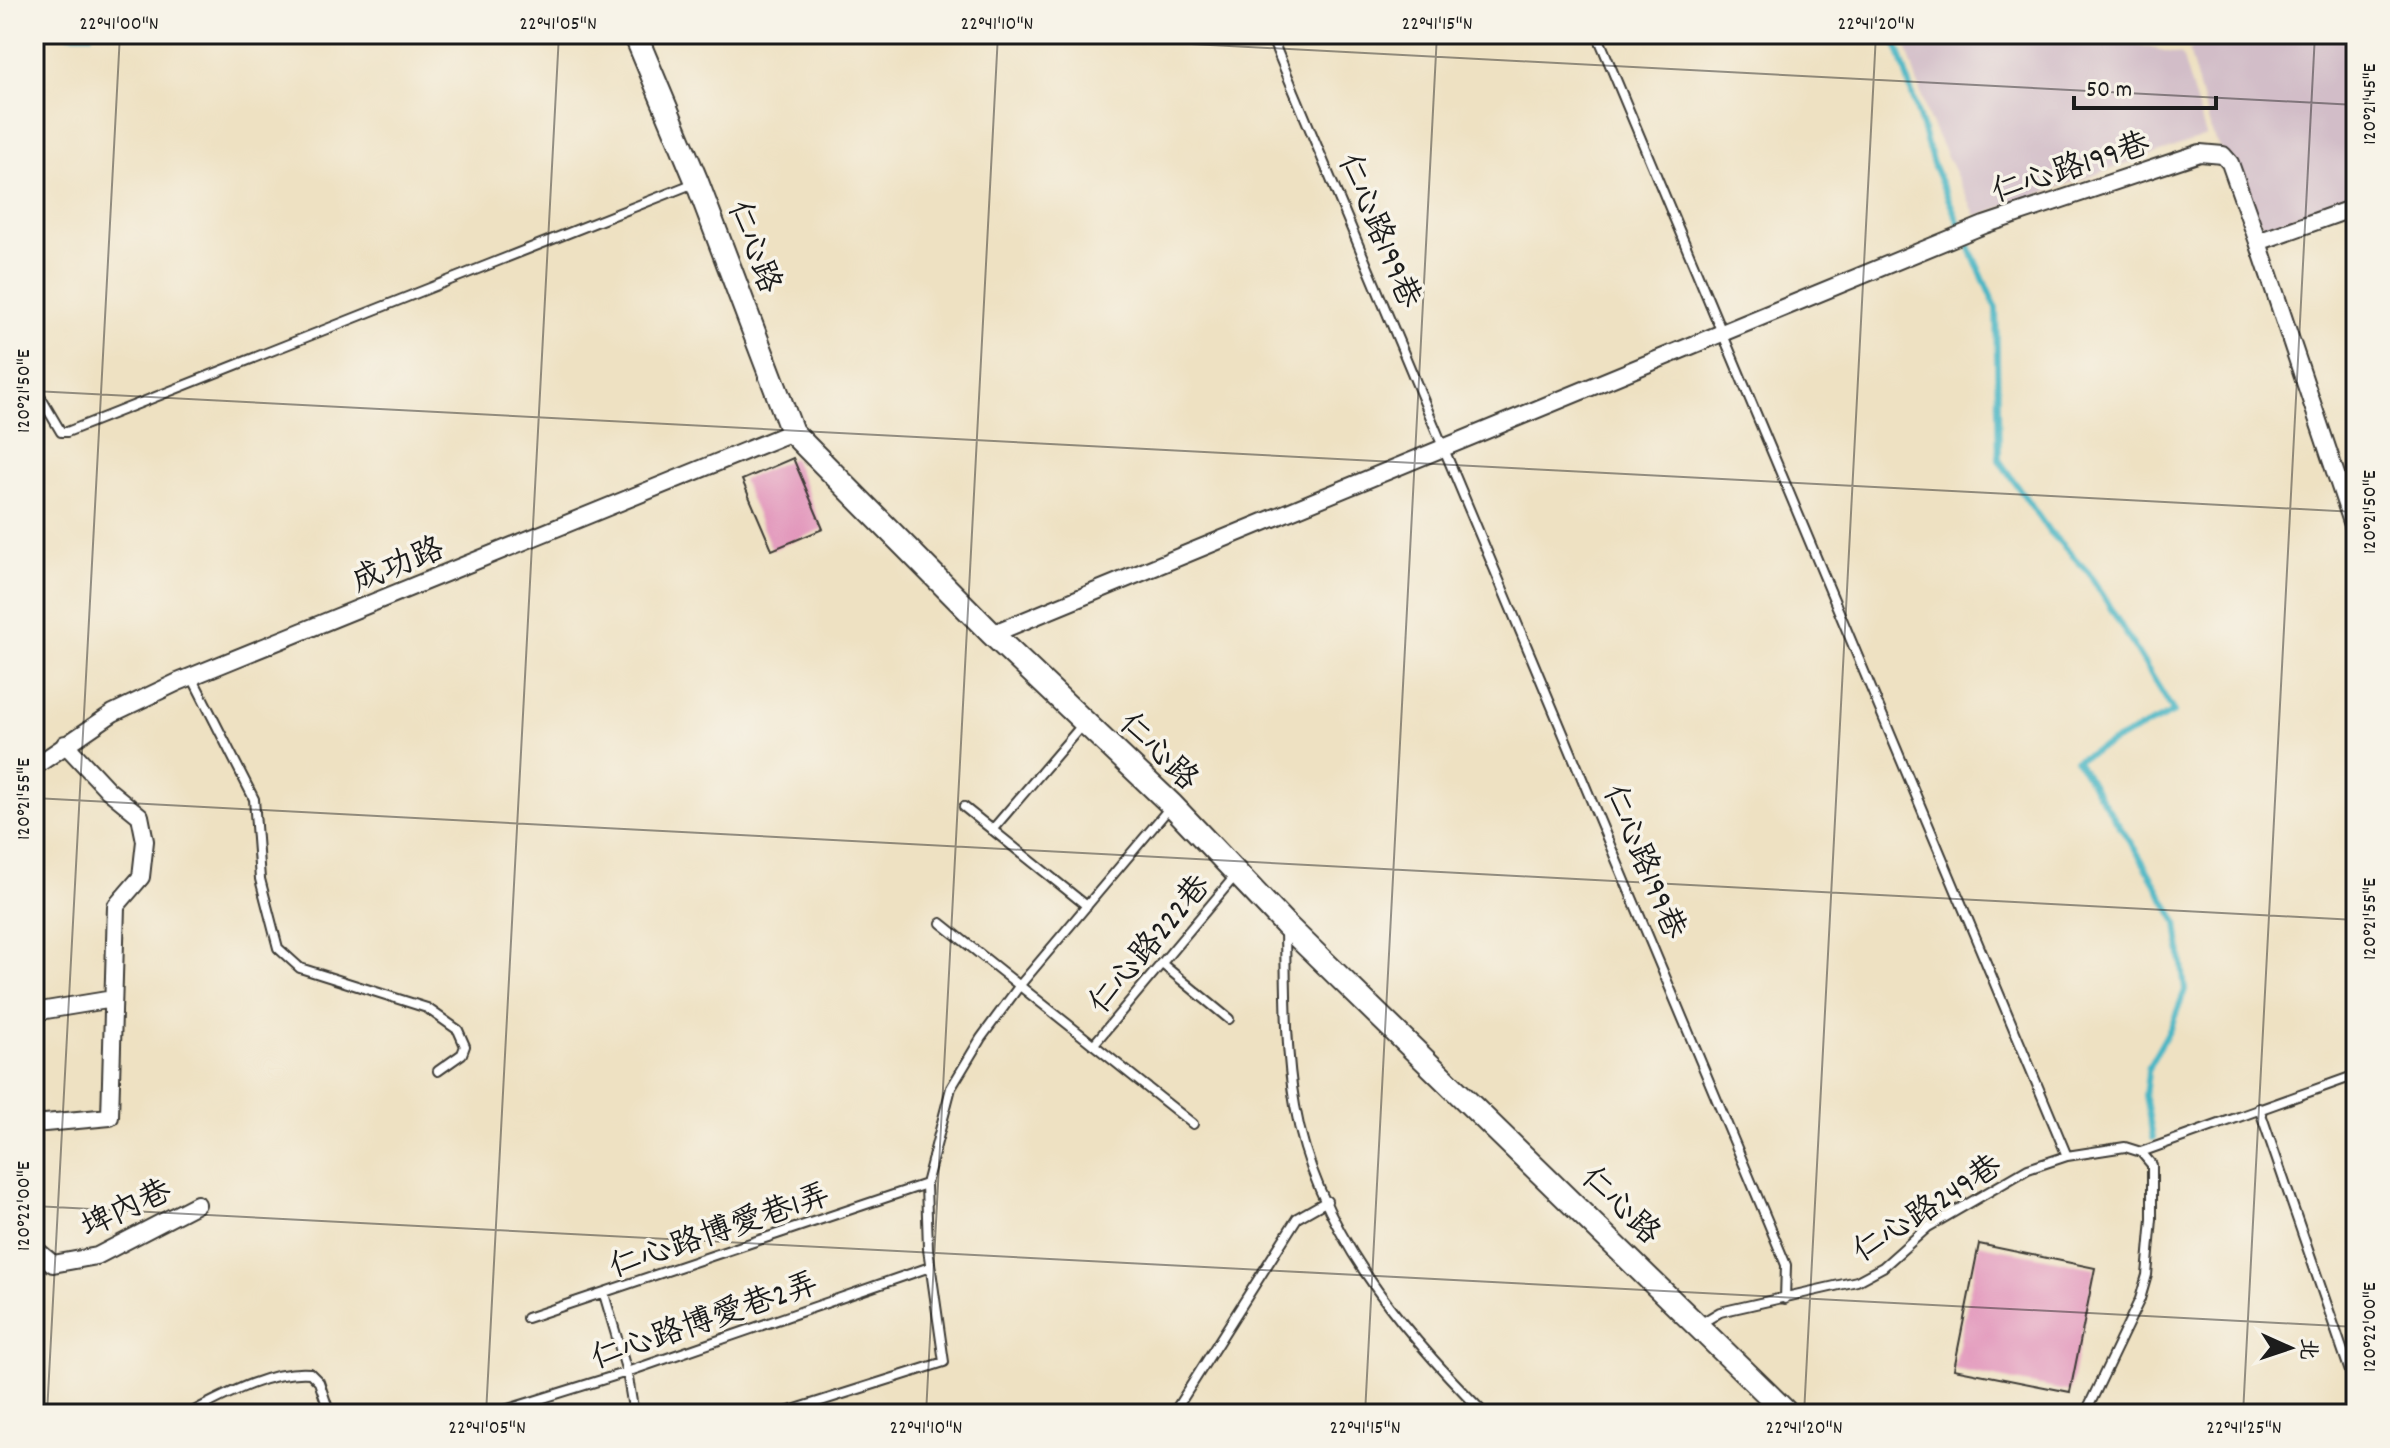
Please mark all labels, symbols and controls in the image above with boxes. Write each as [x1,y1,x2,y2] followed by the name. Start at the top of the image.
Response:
[79,11,159,39] text: 22°41'00"N
[519,11,597,39] text: 22°41'05"N
[961,11,1033,39] text: 22°41'10"N
[1401,11,1473,39] text: 22°41'15"N
[1837,11,1915,39] text: 22°41'20"N
[2074,60,2216,110] scale bar
[2357,63,2385,145] text: 120°21'45"E
[2086,74,2132,108] text: 50 m
[1986,123,2157,218] street label: 仁心路199巷
[1323,147,1430,317] street label: 仁心路199巷
[713,195,790,301] street label: 仁心路
[11,349,39,433] text: 120°21'50"E
[2357,470,2385,554] text: 120°21'50"E
[346,528,452,607] street label: 成功路
[1106,704,1207,803] street label: 仁心路
[11,758,39,840] text: 120°21'55"E
[1588,778,1695,948] street label: 仁心路199巷
[1080,866,1224,1026] street label: 仁心路222巷
[2357,878,2385,960] text: 120°21'55"E
[1845,1146,2013,1277] street label: 仁心路249巷
[1568,1158,1669,1257] street label: 仁心路
[11,1161,39,1251] text: 120°22'00"E
[74,1170,180,1253] street label: 埤內巷
[604,1174,837,1293] street label: 仁心路博愛巷1弄
[586,1263,826,1384] street label: 仁心路博愛巷2弄
[2357,1282,2385,1372] text: 120°22'00"E
[2250,1308,2330,1388] north arrow
[2290,1337,2323,1361] text: 北
[448,1415,526,1443] text: 22°41'05"N
[890,1415,962,1443] text: 22°41'10"N
[1329,1415,1401,1443] text: 22°41'15"N
[1765,1415,1843,1443] text: 22°41'20"N
[2206,1415,2282,1443] text: 22°41'25"N

